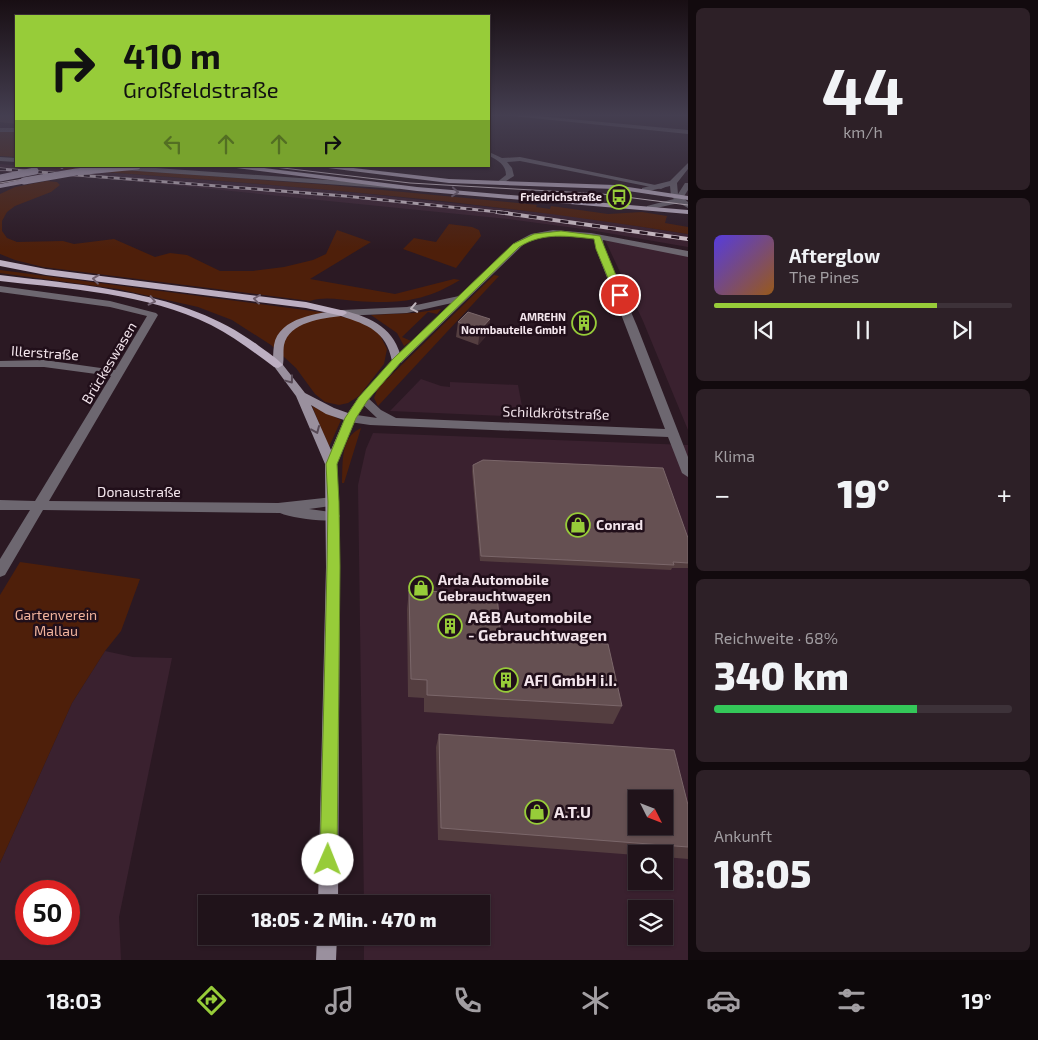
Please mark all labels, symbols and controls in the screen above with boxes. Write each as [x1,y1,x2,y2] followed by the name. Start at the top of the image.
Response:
[123,34,221,76] text: 410 m
[40,35,105,100] icon: right
[822,50,904,128] text: 44
[123,76,279,102] text: Großfeldstraße
[843,122,883,141] text: km/h
[159,130,187,158] icon: left
[212,130,240,158] icon: ahead
[265,130,293,158] icon: ahead
[318,130,346,158] icon: right
[606,184,632,210] bus stop icon: Friedrichstraße
[451,187,459,198] one-way arrow
[520,190,602,203] place label: Friedrichstraße
[789,244,880,267] text: Afterglow
[789,267,859,286] text: The Pines
[92,274,101,284] one-way arrow
[599,274,641,316] pin
[606,281,634,309] icon: arrive
[253,294,261,305] one-way arrow
[148,295,157,305] one-way arrow
[409,302,418,313] one-way arrow
[461,310,566,336] place label: AMREHN Normbauteile GmbH
[571,310,597,336] building icon: AMREHN Normbauteile GmbH
[750,316,778,344] icon: previous
[849,316,877,344] icon: pause
[948,316,976,344] icon: next
[77,319,140,407] street label: Brückeswasen
[11,342,79,363] street label: Illerstraße
[284,374,293,384] one-way arrow
[502,402,610,423] street label: Schildkrötstraße
[310,425,321,434] one-way arrow
[714,446,755,465] text: Klima
[837,470,890,516] text: 19°
[714,477,730,511] text: −
[997,477,1012,511] text: +
[97,483,181,500] street label: Donaustraße
[565,512,591,538] shop icon: Conrad
[596,516,643,533] place label: Conrad
[438,571,551,604] place label: Arda Automobile Gebrauchtwagen
[408,575,434,601] shop icon: Arda Automobile Gebrauchtwagen
[15,606,97,639] park label: Gartenverein Mallau
[468,607,607,644] place label: A&B Automobile - Gebrauchtwagen
[437,613,463,639] building icon: A&B Automobile - Gebrauchtwagen
[714,628,838,647] text: Reichweite · 68%
[714,652,849,698] text: 340 km
[493,667,519,693] building icon: AFI GmbH i.I.
[524,670,617,689] place label: AFI GmbH i.I.
[628,790,672,835] north arrow
[628,790,673,945] map controls
[524,799,550,825] shop icon: A.T.U
[554,802,591,821] place label: A.T.U
[714,826,772,845] text: Ankunft
[301,833,353,885] position arrow
[628,845,673,890] button: search
[714,850,811,896] text: 18:05
[15,880,80,945] speed limit sign: 50
[628,900,673,945] button: layers
[251,908,437,931] text: 18:05 · 2 Min. · 470 m
[194,983,229,1018] icon: directions
[322,983,357,1018] icon: music
[450,983,485,1018] icon: phone
[578,983,613,1018] icon: climate
[706,983,741,1018] icon: car
[834,983,869,1018] icon: filters
[46,987,102,1013] text: 18:03
[961,987,992,1013] text: 19°

